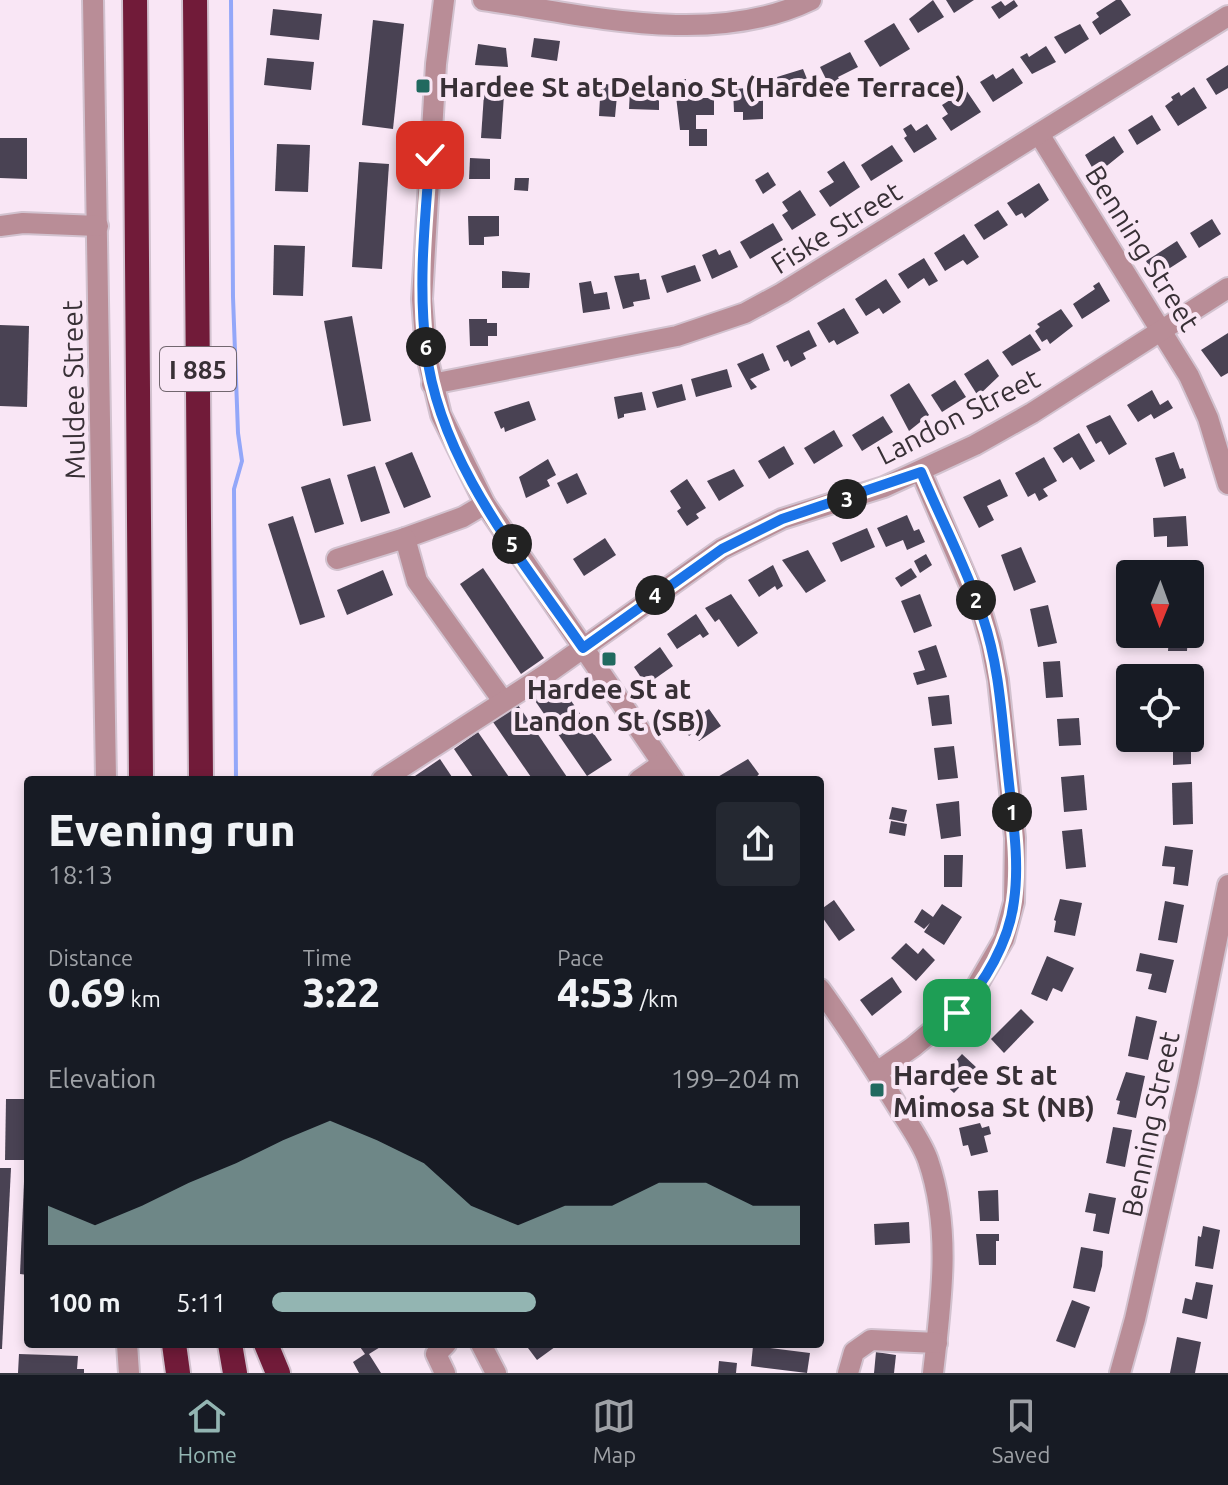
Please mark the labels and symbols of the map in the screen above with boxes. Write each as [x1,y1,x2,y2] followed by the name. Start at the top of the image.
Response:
[439,71,965,103] place label: Hardee St at Delano St (Hardee Terrace)
[414,77,432,95] marker: Hardee St at Delano St (Hardee Terrace)
[396,121,464,189] pin
[1080,160,1206,336] street label: Benning Street
[765,175,907,279] street label: Fiske Street
[56,300,90,480] street label: Muldee Street
[406,327,446,367] pin: 6
[160,347,236,391] road number: I 885
[872,362,1044,470] street label: Landon Street
[827,479,867,519] pin: 3
[492,524,532,564] pin: 5
[1116,560,1204,648] north arrow
[635,575,675,615] pin: 4
[956,580,996,620] pin: 2
[600,650,618,668] marker: Hardee St at Landon St (SB)
[513,673,705,737] place label: Hardee St at Landon St (SB)
[992,792,1032,832] pin: 1
[923,979,991,1047] pin
[1115,1028,1185,1220] street label: Benning Street
[893,1059,1095,1123] place label: Hardee St at Mimosa St (NB)
[868,1081,886,1099] marker: Hardee St at Mimosa St (NB)

